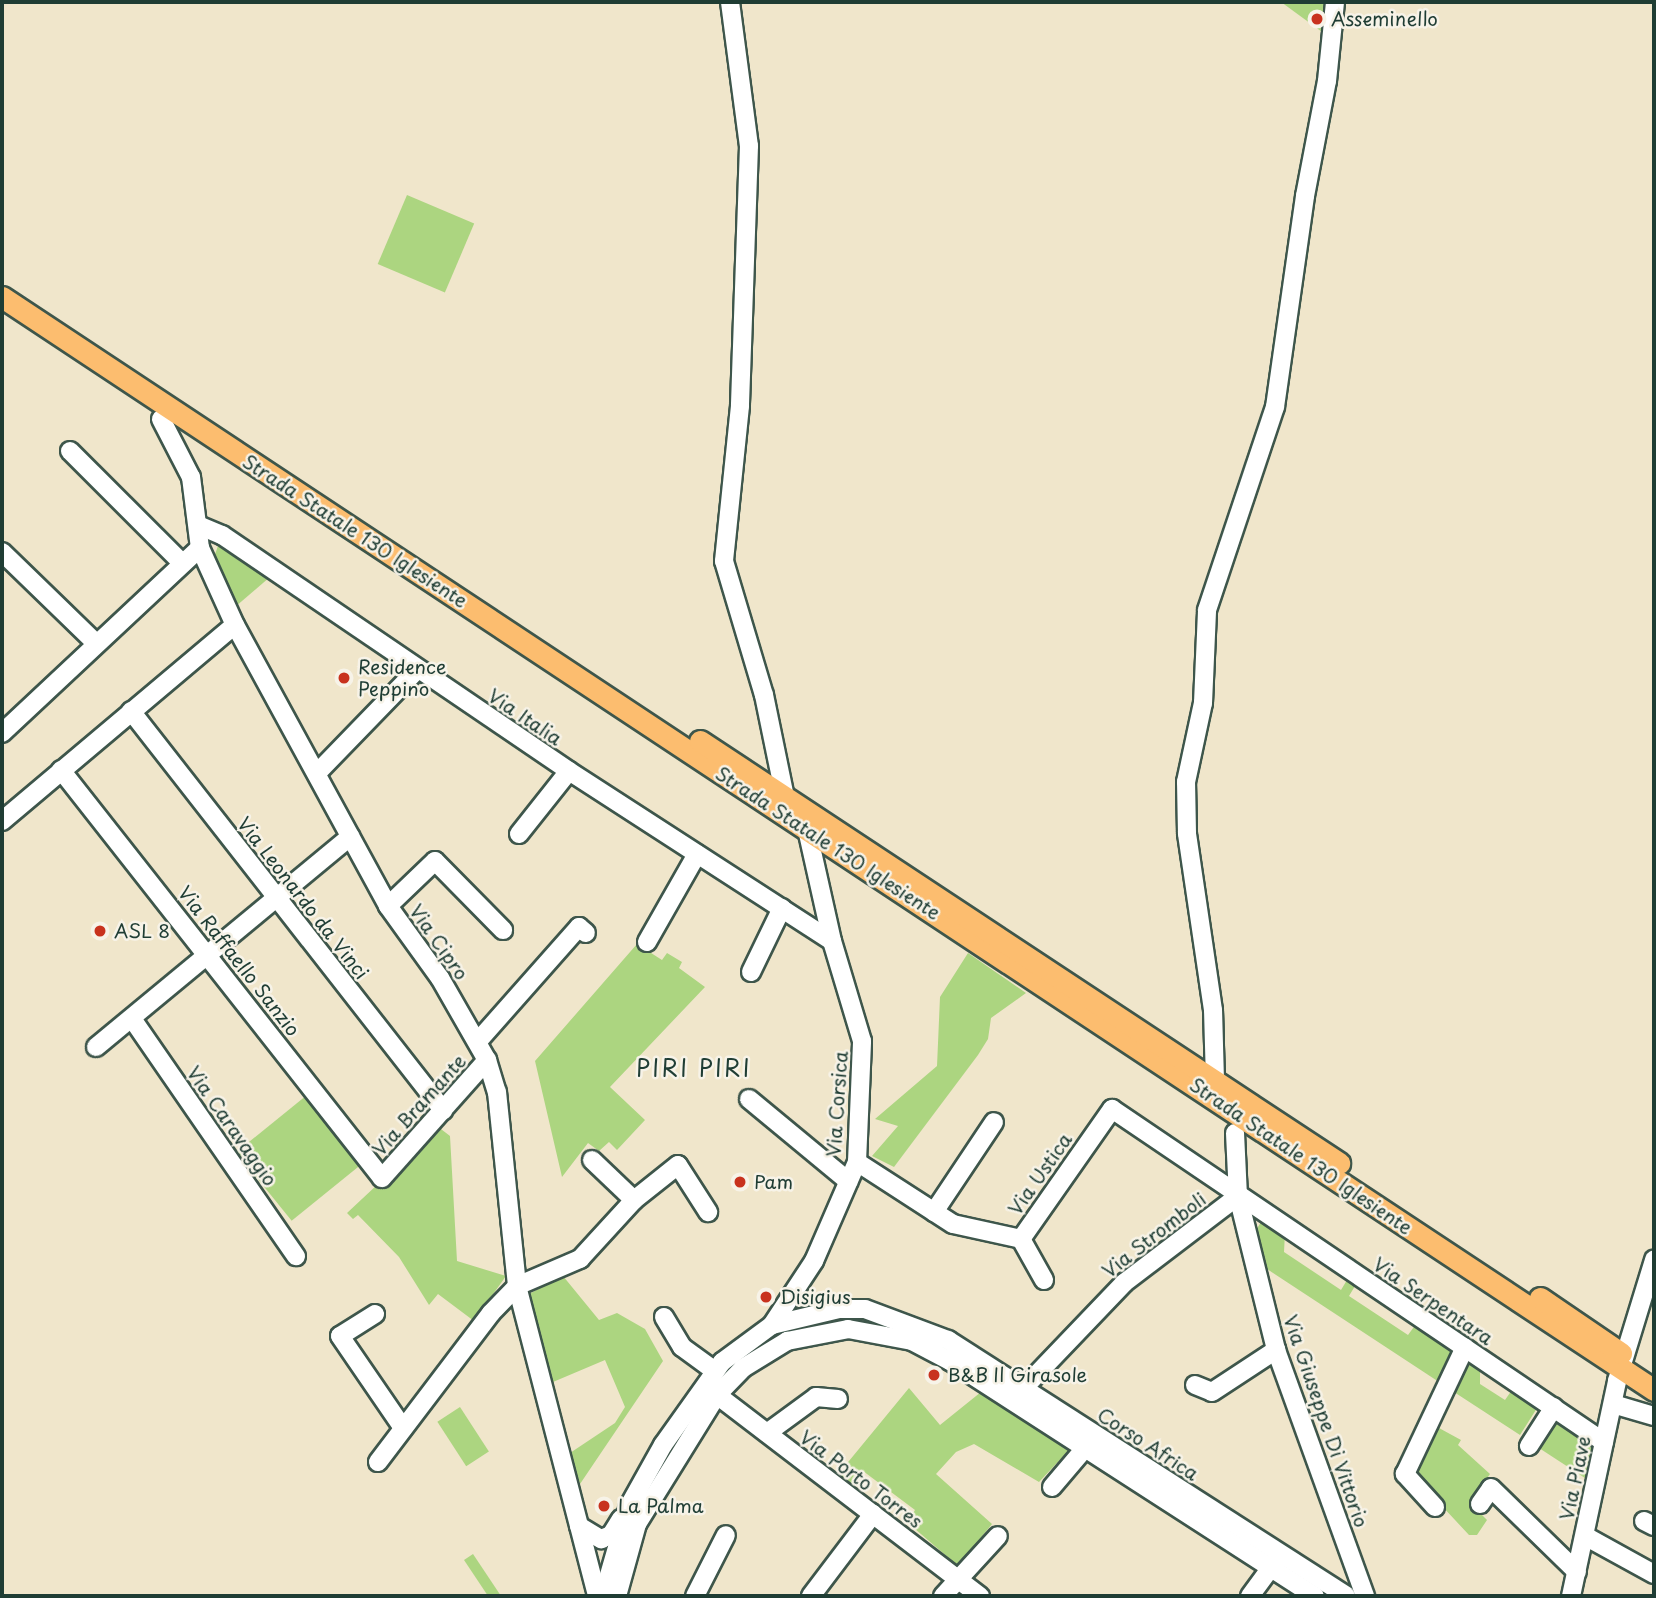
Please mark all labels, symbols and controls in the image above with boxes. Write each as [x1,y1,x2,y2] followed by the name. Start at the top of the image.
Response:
[1331,8,1438,30] place label: Asseminello
[1309,11,1325,27] marker: Asseminello
[237,449,473,613] street label: Strada Statale 130 Iglesiente
[358,656,446,700] place label: Residence Peppino
[336,670,352,686] marker: Residence Peppino
[484,684,566,750] street label: Via Italia
[710,761,946,925] street label: Strada Statale 130 Iglesiente
[233,813,373,983] street label: Via Leonardo da Vinci
[173,882,305,1040] street label: Via Raffaello Sanzio
[405,900,473,984] street label: Via Cipro
[114,920,170,942] place label: ASL 8
[92,923,108,939] marker: ASL 8
[367,1050,471,1160] street label: Via Bramante
[822,1051,852,1157] street label: Via Corsica
[639,1054,749,1082] district label: PIRI PIRI
[183,1062,281,1190] street label: Via Caravaggio
[1184,1072,1418,1240] street label: Strada Statale 130 Iglesiente
[1004,1129,1076,1219] street label: Via Ustica
[754,1171,793,1193] place label: Pam
[732,1174,748,1190] marker: Pam
[1098,1188,1210,1282] street label: Via Stromboli
[1369,1253,1497,1349] street label: Via Serpentara
[780,1286,851,1308] place label: Disigius
[758,1289,774,1305] marker: Disigius
[1279,1313,1373,1529] street label: Via Giuseppe Di Vittorio
[948,1364,1087,1386] place label: B&B Il Girasole
[926,1367,942,1383] marker: B&B Il Girasole
[1093,1403,1203,1485] street label: Corso Africa
[795,1425,927,1533] street label: Via Porto Torres
[1555,1434,1595,1522] street label: Via Piave
[618,1495,704,1517] place label: La Palma
[596,1498,612,1514] marker: La Palma

